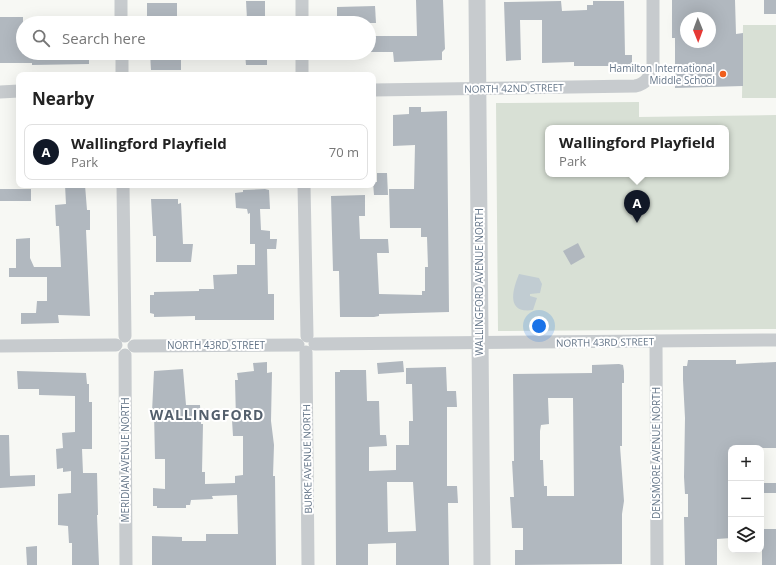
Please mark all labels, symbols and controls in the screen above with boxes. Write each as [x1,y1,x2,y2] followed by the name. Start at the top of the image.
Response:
[680,12,716,48] north arrow
[16,16,376,60] search box
[30,27,52,49] icon: search
[62,28,146,48] text: Search here
[609,61,715,87] place label: Hamilton International Middle School
[718,69,728,79] marker: Hamilton International Middle School
[464,80,564,96] street label: NORTH 42ND STREET
[32,87,94,110] text: Nearby
[545,125,729,177] popup
[559,132,715,152] text: Wallingford Playfield
[71,133,227,153] text: Wallingford Playfield
[42,143,50,161] text: A
[329,143,359,161] text: 70 m
[559,152,586,170] text: Park
[71,153,98,171] text: Park
[624,190,650,223] pin: A
[472,208,486,356] street label: WALLINGFORD AVENUE NORTH
[529,316,549,336] your location
[556,334,655,350] street label: NORTH 43RD STREET
[167,338,266,352] street label: NORTH 43RD STREET
[649,387,663,519] street label: DENSMORE AVENUE NORTH
[118,397,132,523] street label: MERIDIAN AVENUE NORTH
[299,404,315,514] street label: BURKE AVENUE NORTH
[150,405,264,424] district label: WALLINGFORD
[728,445,764,553] map controls
[728,445,764,481] button: +
[728,481,764,517] button: −
[728,517,764,553] button: layers

